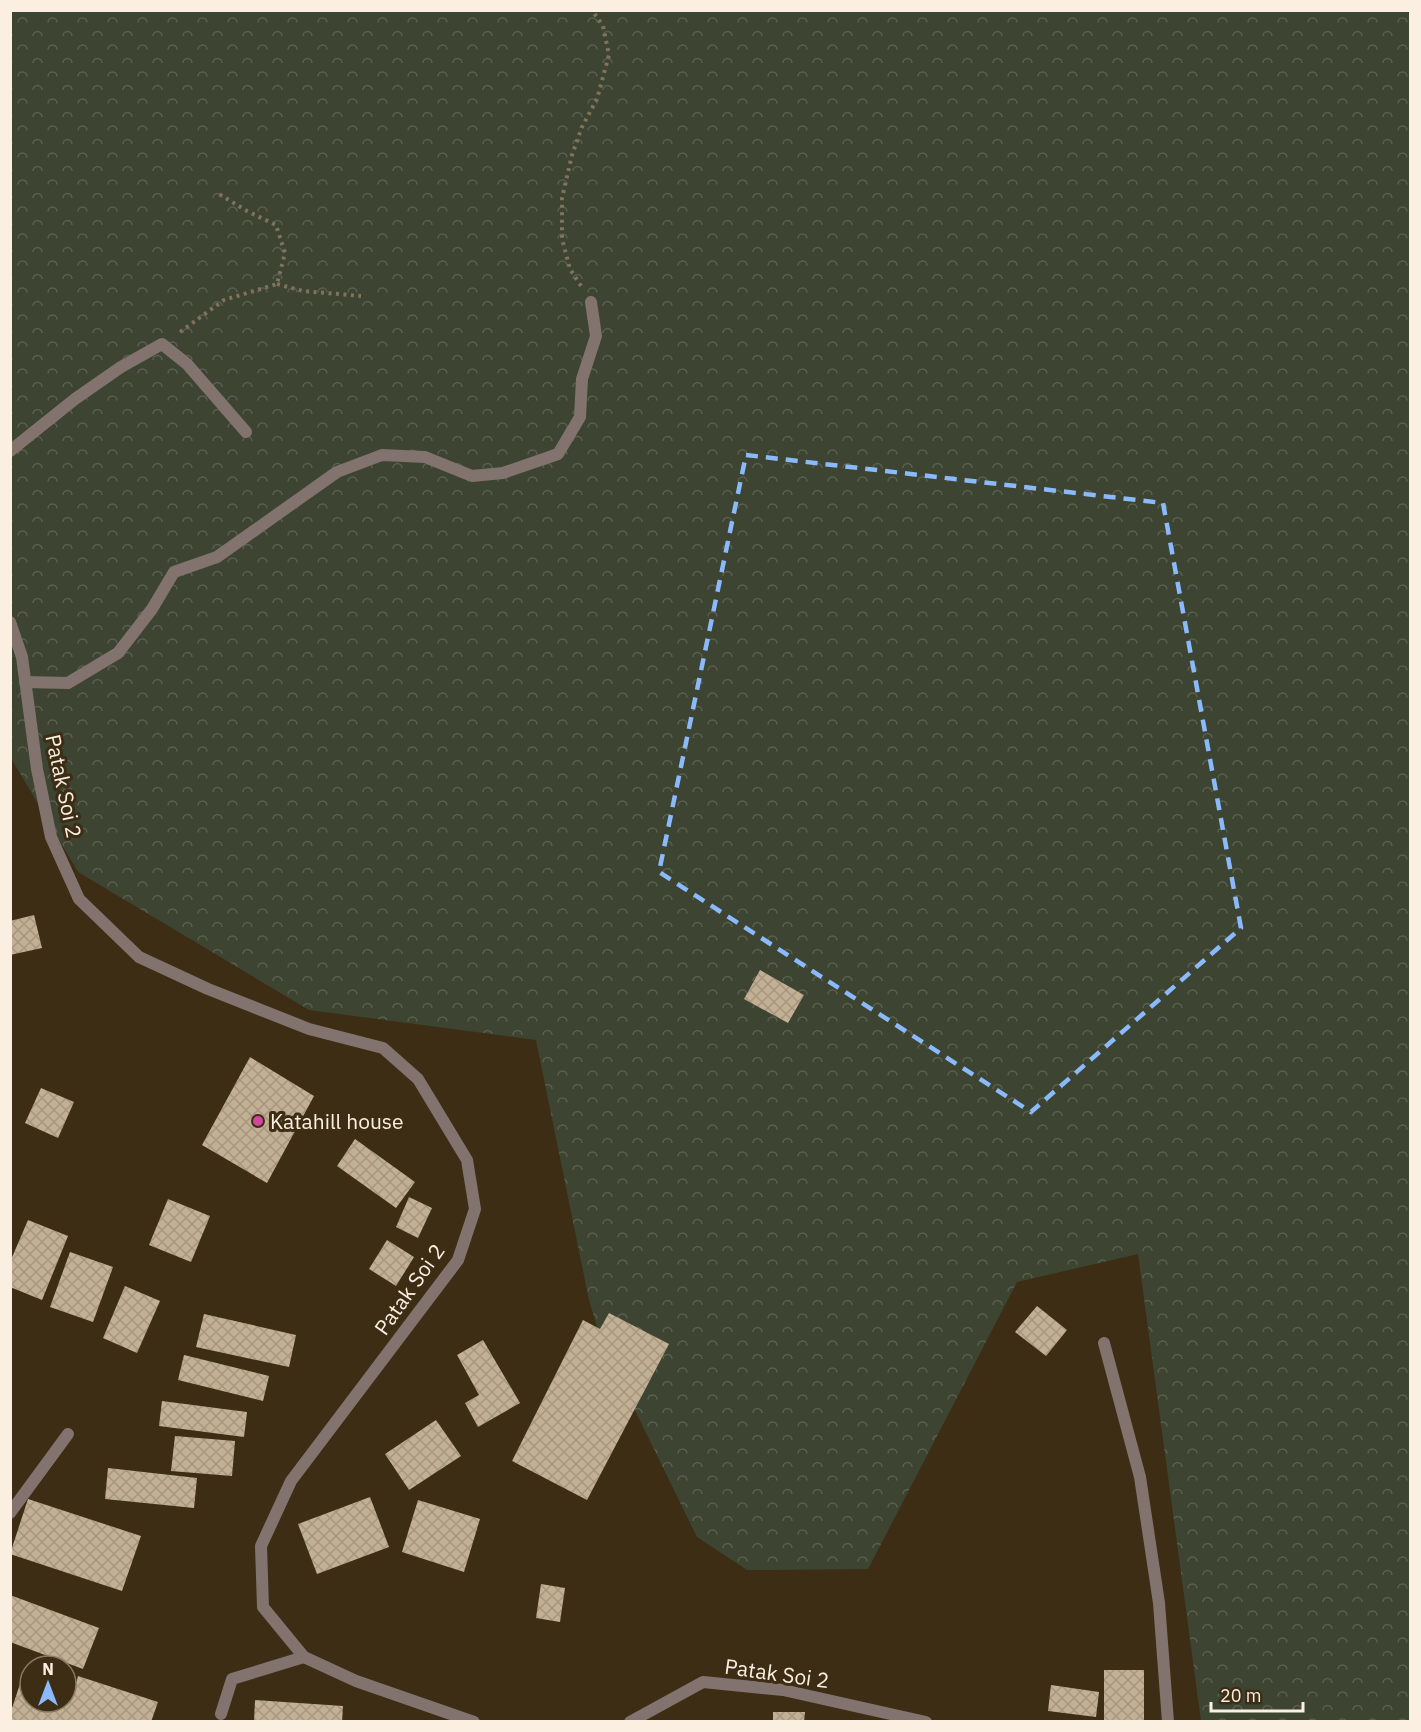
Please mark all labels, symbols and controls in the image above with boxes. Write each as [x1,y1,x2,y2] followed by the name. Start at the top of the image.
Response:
[39,732,89,840] street label: Patak Soi 2
[270,1107,404,1135] place label: Katahill house
[251,1114,265,1128] marker: Katahill house
[367,1238,451,1340] street label: Patak Soi 2
[723,1652,831,1694] street label: Patak Soi 2
[18,1654,78,1714] north arrow
[42,1659,54,1679] text: N
[1211,1675,1302,1713] scale bar
[1220,1684,1262,1707] text: 20 m

